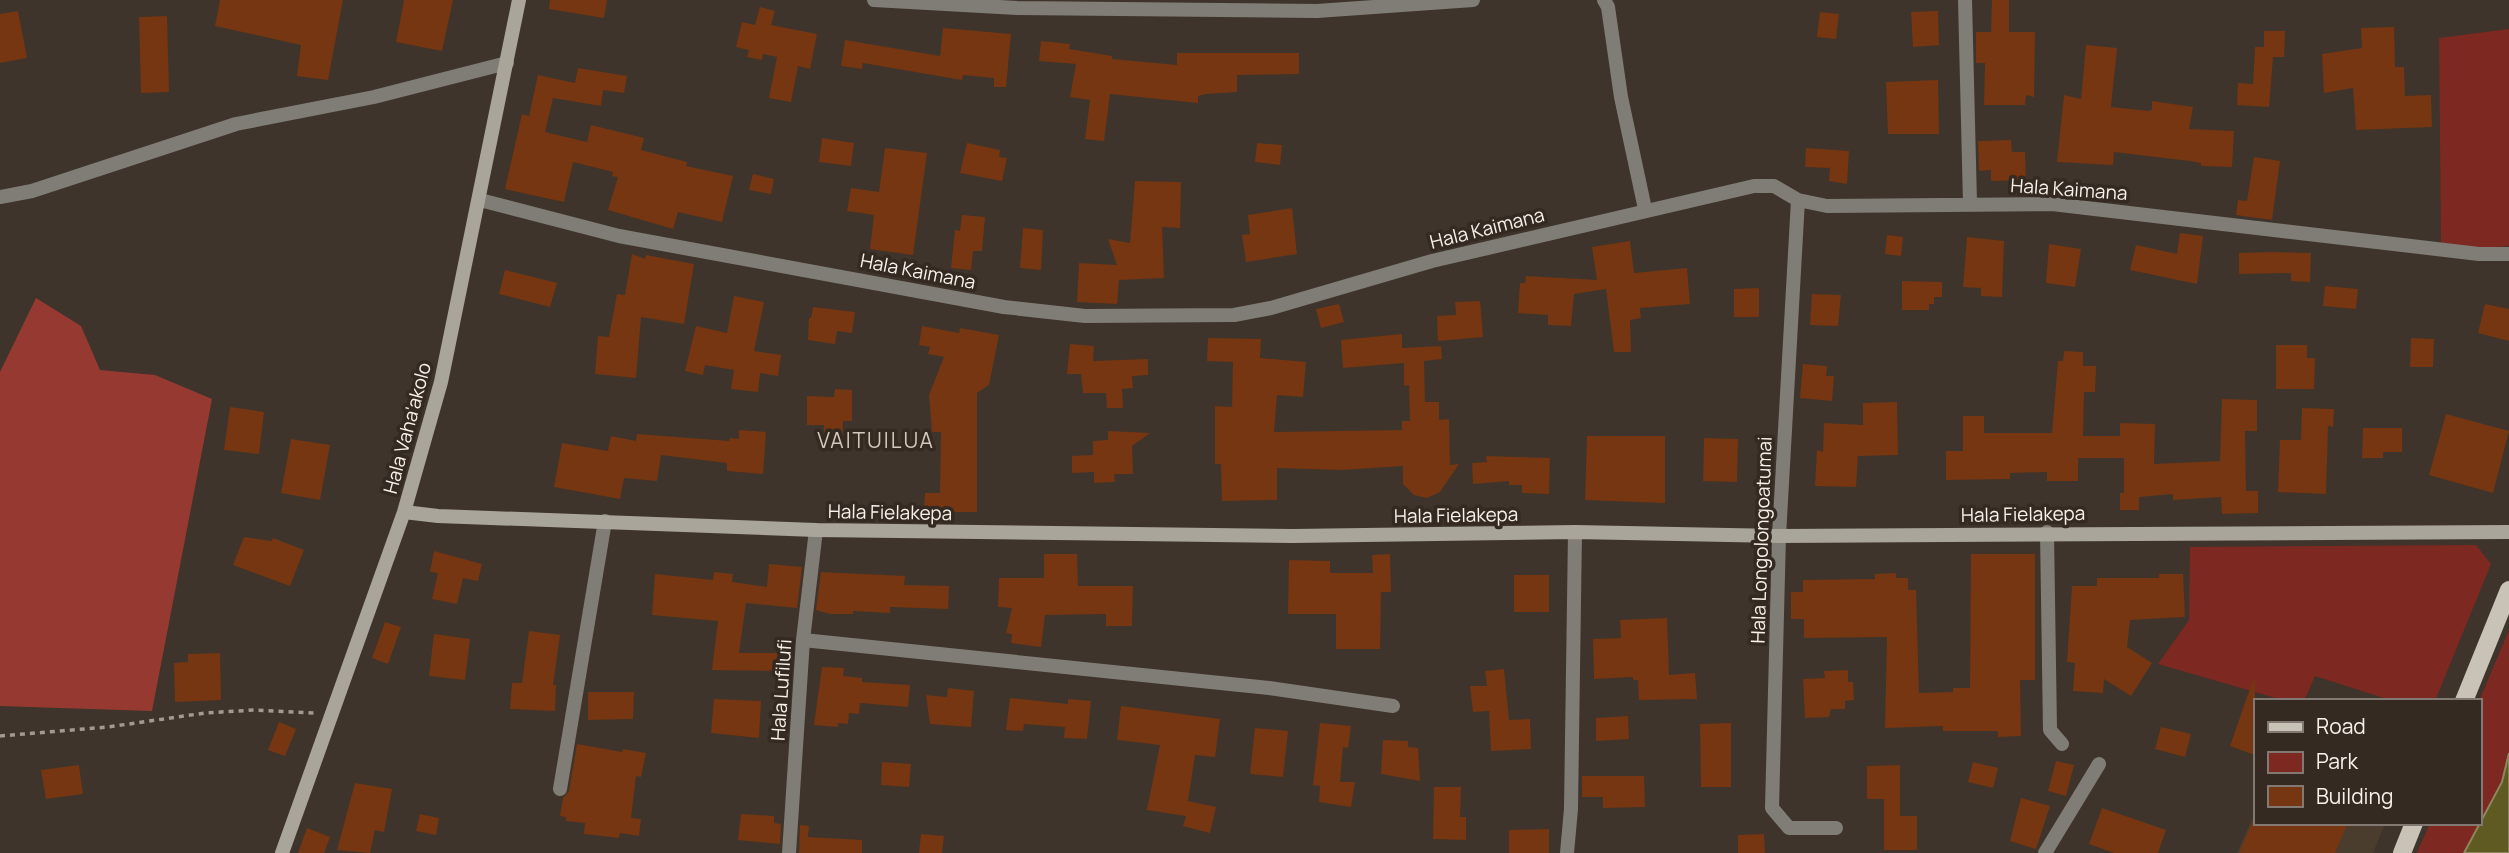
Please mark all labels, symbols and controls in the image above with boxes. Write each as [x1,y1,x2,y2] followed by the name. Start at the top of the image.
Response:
[2010,172,2128,206] street label: Hala Kaimana
[1427,201,1547,255] street label: Hala Kaimana
[858,247,978,295] street label: Hala Kaimana
[377,359,437,497] street label: Hala Vaha'akolo
[817,426,935,454] district label: VAITUILUA
[1744,436,1778,644] street label: Hala Longolongoatumai
[828,498,952,526] street label: Hala Fielakepa
[1961,500,2085,528] street label: Hala Fielakepa
[1394,501,1518,529] street label: Hala Fielakepa
[764,638,798,742] street label: Hala Lufilufi
[2254,699,2481,825] legend
[2316,712,2366,740] text: Road
[2316,747,2358,775] text: Park
[2316,782,2393,810] text: Building

